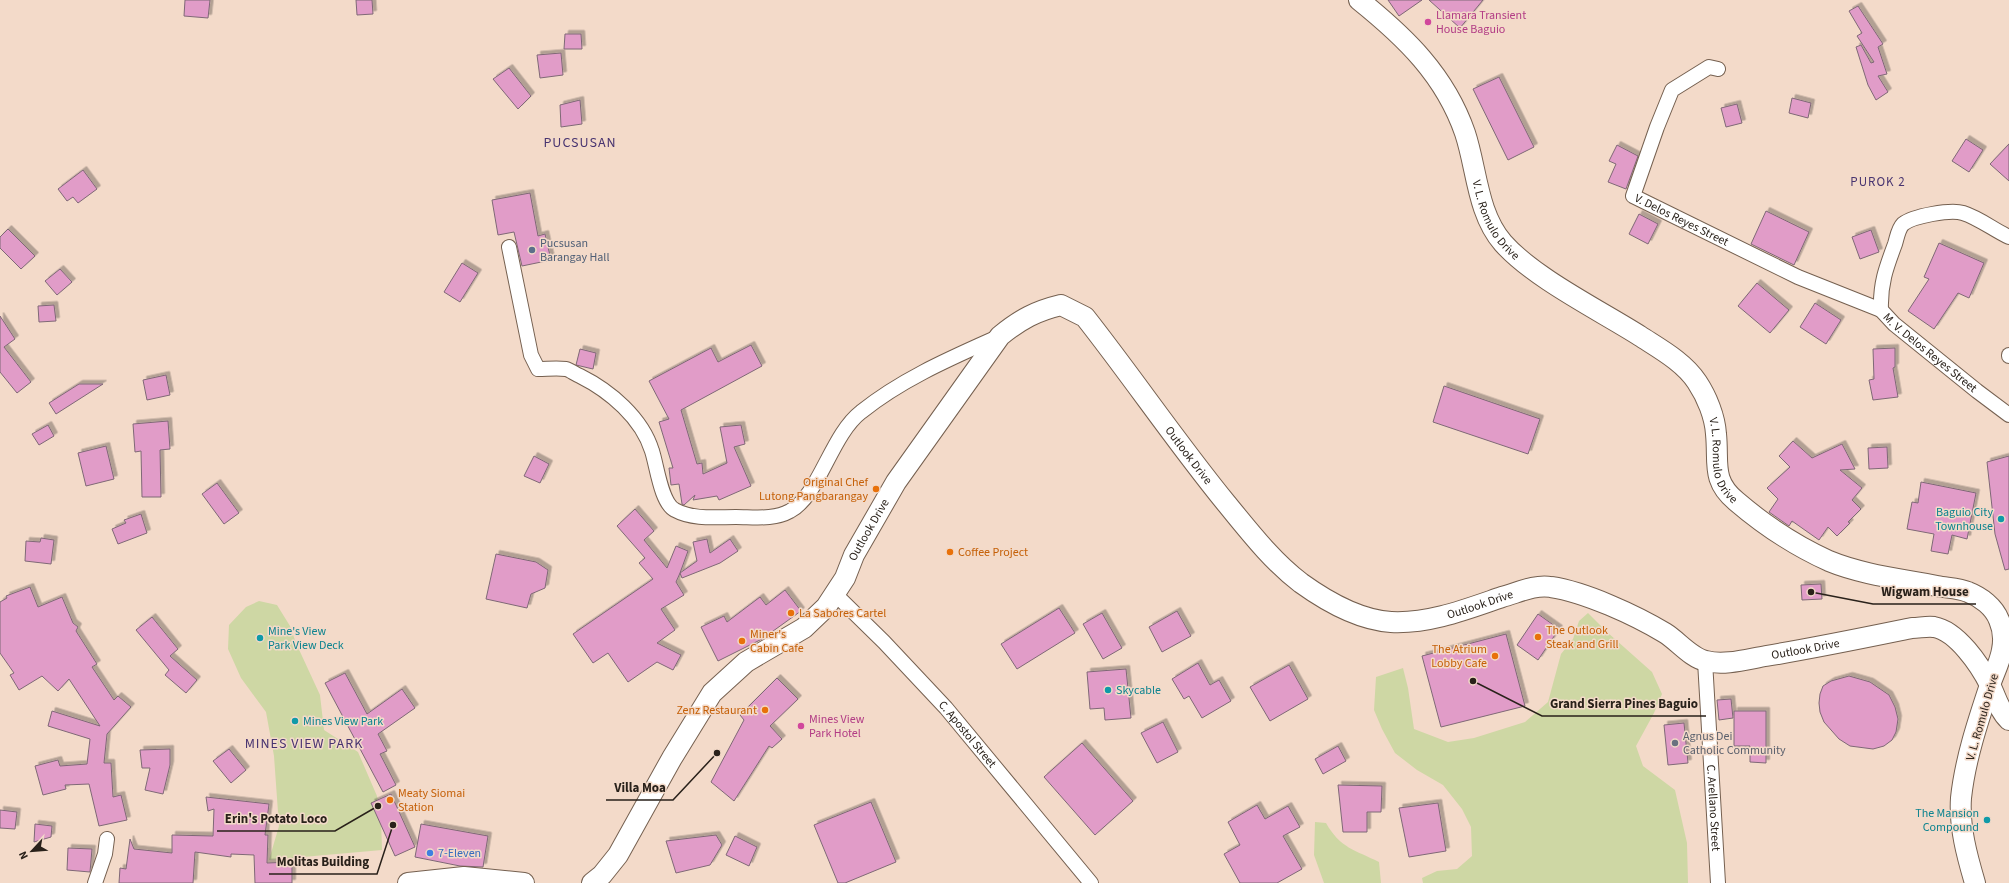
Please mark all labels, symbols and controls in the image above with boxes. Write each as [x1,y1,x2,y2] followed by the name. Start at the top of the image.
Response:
[1436,7,1526,38] place label: Llamara Transient House Baguio
[1423,17,1433,27] marker: Llamara Transient House Baguio
[543,133,617,153] district label: PUCSUSAN
[1850,173,1906,191] district label: PUROK 2
[1468,178,1523,264] street label: V. L. Romulo Drive
[1632,190,1731,251] street label: V. Delos Reyes Street
[540,235,610,266] place label: Pucsusan Barangay Hall
[527,245,537,255] marker: Pucsusan Barangay Hall
[1879,309,1980,397] street label: M. V. Delos Reyes Street
[1704,416,1741,508] street label: V. L. Romulo Drive
[1161,423,1216,488] street label: Outlook Drive
[759,474,868,505] place label: Original Chef Lutong Pangbarangay
[871,484,881,494] marker: Original Chef Lutong Pangbarangay
[845,496,894,563] street label: Outlook Drive
[1935,504,1993,535] place label: Baguio City Townhouse
[1996,514,2006,524] marker: Baguio City Townhouse
[958,544,1028,561] place label: Coffee Project
[945,547,955,557] marker: Coffee Project
[1873,579,1976,604] callout: Wigwam House
[1881,583,1969,601] text: Wigwam House
[1445,586,1515,624] street label: Outlook Drive
[799,605,886,622] place label: La Sabores Cartel
[786,608,796,618] marker: La Sabores Cartel
[1546,622,1619,653] place label: The Outlook Steak and Grill
[268,623,344,654] place label: Mine's View Park View Deck
[750,626,804,657] place label: Miner's Cabin Cafe
[1533,632,1543,642] marker: The Outlook Steak and Grill
[255,633,265,643] marker: Mine's View Park View Deck
[1770,635,1841,664] street label: Outlook Drive
[737,636,747,646] marker: Miner's Cabin Cafe
[1431,641,1487,672] place label: The Atrium Lobby Cafe
[1490,651,1500,661] marker: The Atrium Lobby Cafe
[1962,672,2003,763] street label: V. L. Romulo Drive
[1116,682,1161,699] place label: Skycable
[1103,685,1113,695] marker: Skycable
[1542,691,1706,716] callout: Grand Sierra Pines Baguio
[1550,695,1698,713] text: Grand Sierra Pines Baguio
[934,697,1000,772] street label: C. Apostol Street
[676,702,757,719] place label: Zenz Restaurant
[760,705,770,715] marker: Zenz Restaurant
[809,711,865,742] place label: Mines View Park Hotel
[303,713,383,730] place label: Mines View Park
[290,716,300,726] marker: Mines View Park
[796,721,806,731] marker: Mines View Park Hotel
[1683,728,1786,759] place label: Agnus Dei Catholic Community
[245,734,363,754] district label: MINES VIEW PARK
[1670,738,1680,748] marker: Agnus Dei Catholic Community
[1702,764,1724,851] street label: C. Arellano Street
[606,775,673,800] callout: Villa Moa
[613,779,666,797] text: Villa Moa
[398,785,465,816] place label: Meaty Siomai Station
[385,795,395,805] marker: Meaty Siomai Station
[1915,805,1979,836] place label: The Mansion Compound
[217,806,335,831] callout: Erin's Potato Loco
[225,810,327,828] text: Erin's Potato Loco
[1982,815,1992,825] marker: The Mansion Compound
[12,831,52,871] north arrow
[438,845,481,862] place label: 7-Eleven
[425,848,435,858] marker: 7-Eleven
[15,849,32,862] text: N
[269,849,377,874] callout: Molitas Building
[277,853,369,871] text: Molitas Building

